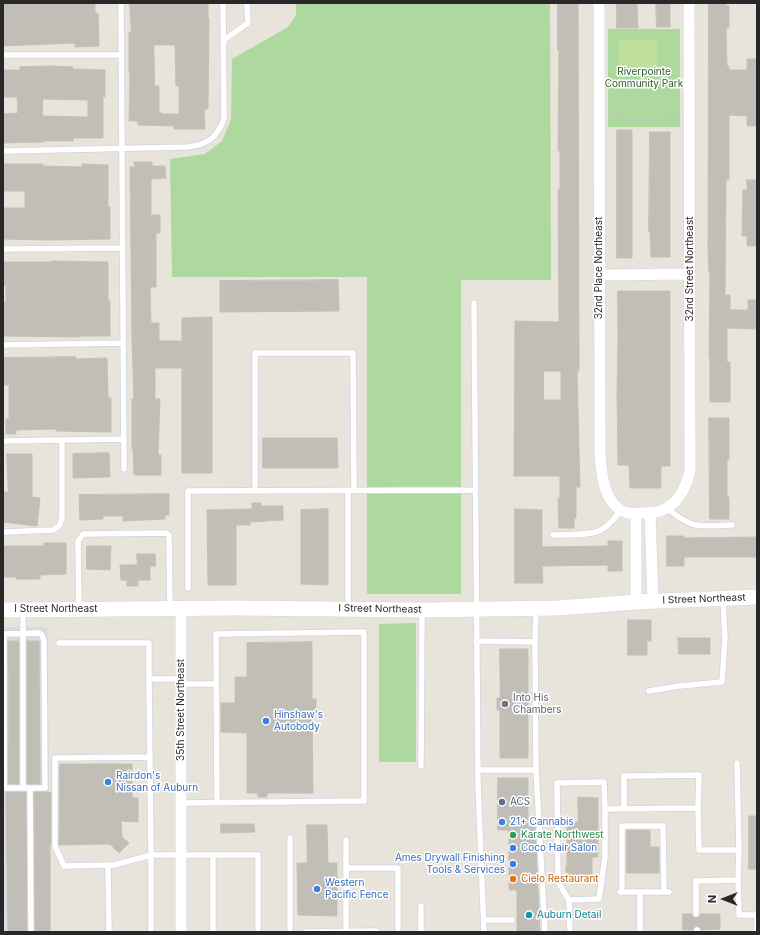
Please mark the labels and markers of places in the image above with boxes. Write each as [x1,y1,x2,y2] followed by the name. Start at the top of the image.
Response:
[513,692,562,716] place label: Into His Chambers
[500,699,510,709] marker: Into His Chambers
[274,709,323,732] place label: Hinshaw's Autobody
[261,716,271,726] marker: Hinshaw's Autobody
[116,770,198,794] place label: Rairdon's Nissan of Auburn
[103,777,113,787] marker: Rairdon's Nissan of Auburn
[510,796,530,808] place label: ACS
[497,797,507,807] marker: ACS
[510,816,574,828] place label: 21+ Cannabis
[497,817,507,827] marker: 21+ Cannabis
[521,829,604,841] place label: Karate Northwest
[508,830,518,840] marker: Karate Northwest
[521,842,597,854] place label: Coco Hair Salon
[508,843,518,853] marker: Coco Hair Salon
[395,852,505,876] place label: Ames Drywall Finishing Tools & Services
[508,859,518,869] marker: Ames Drywall Finishing Tools & Services
[521,873,599,885] place label: Cielo Restaurant
[508,874,518,884] marker: Cielo Restaurant
[325,877,389,900] place label: Western Pacific Fence
[312,884,322,894] marker: Western Pacific Fence
[537,909,601,921] place label: Auburn Detail
[524,910,534,920] marker: Auburn Detail

